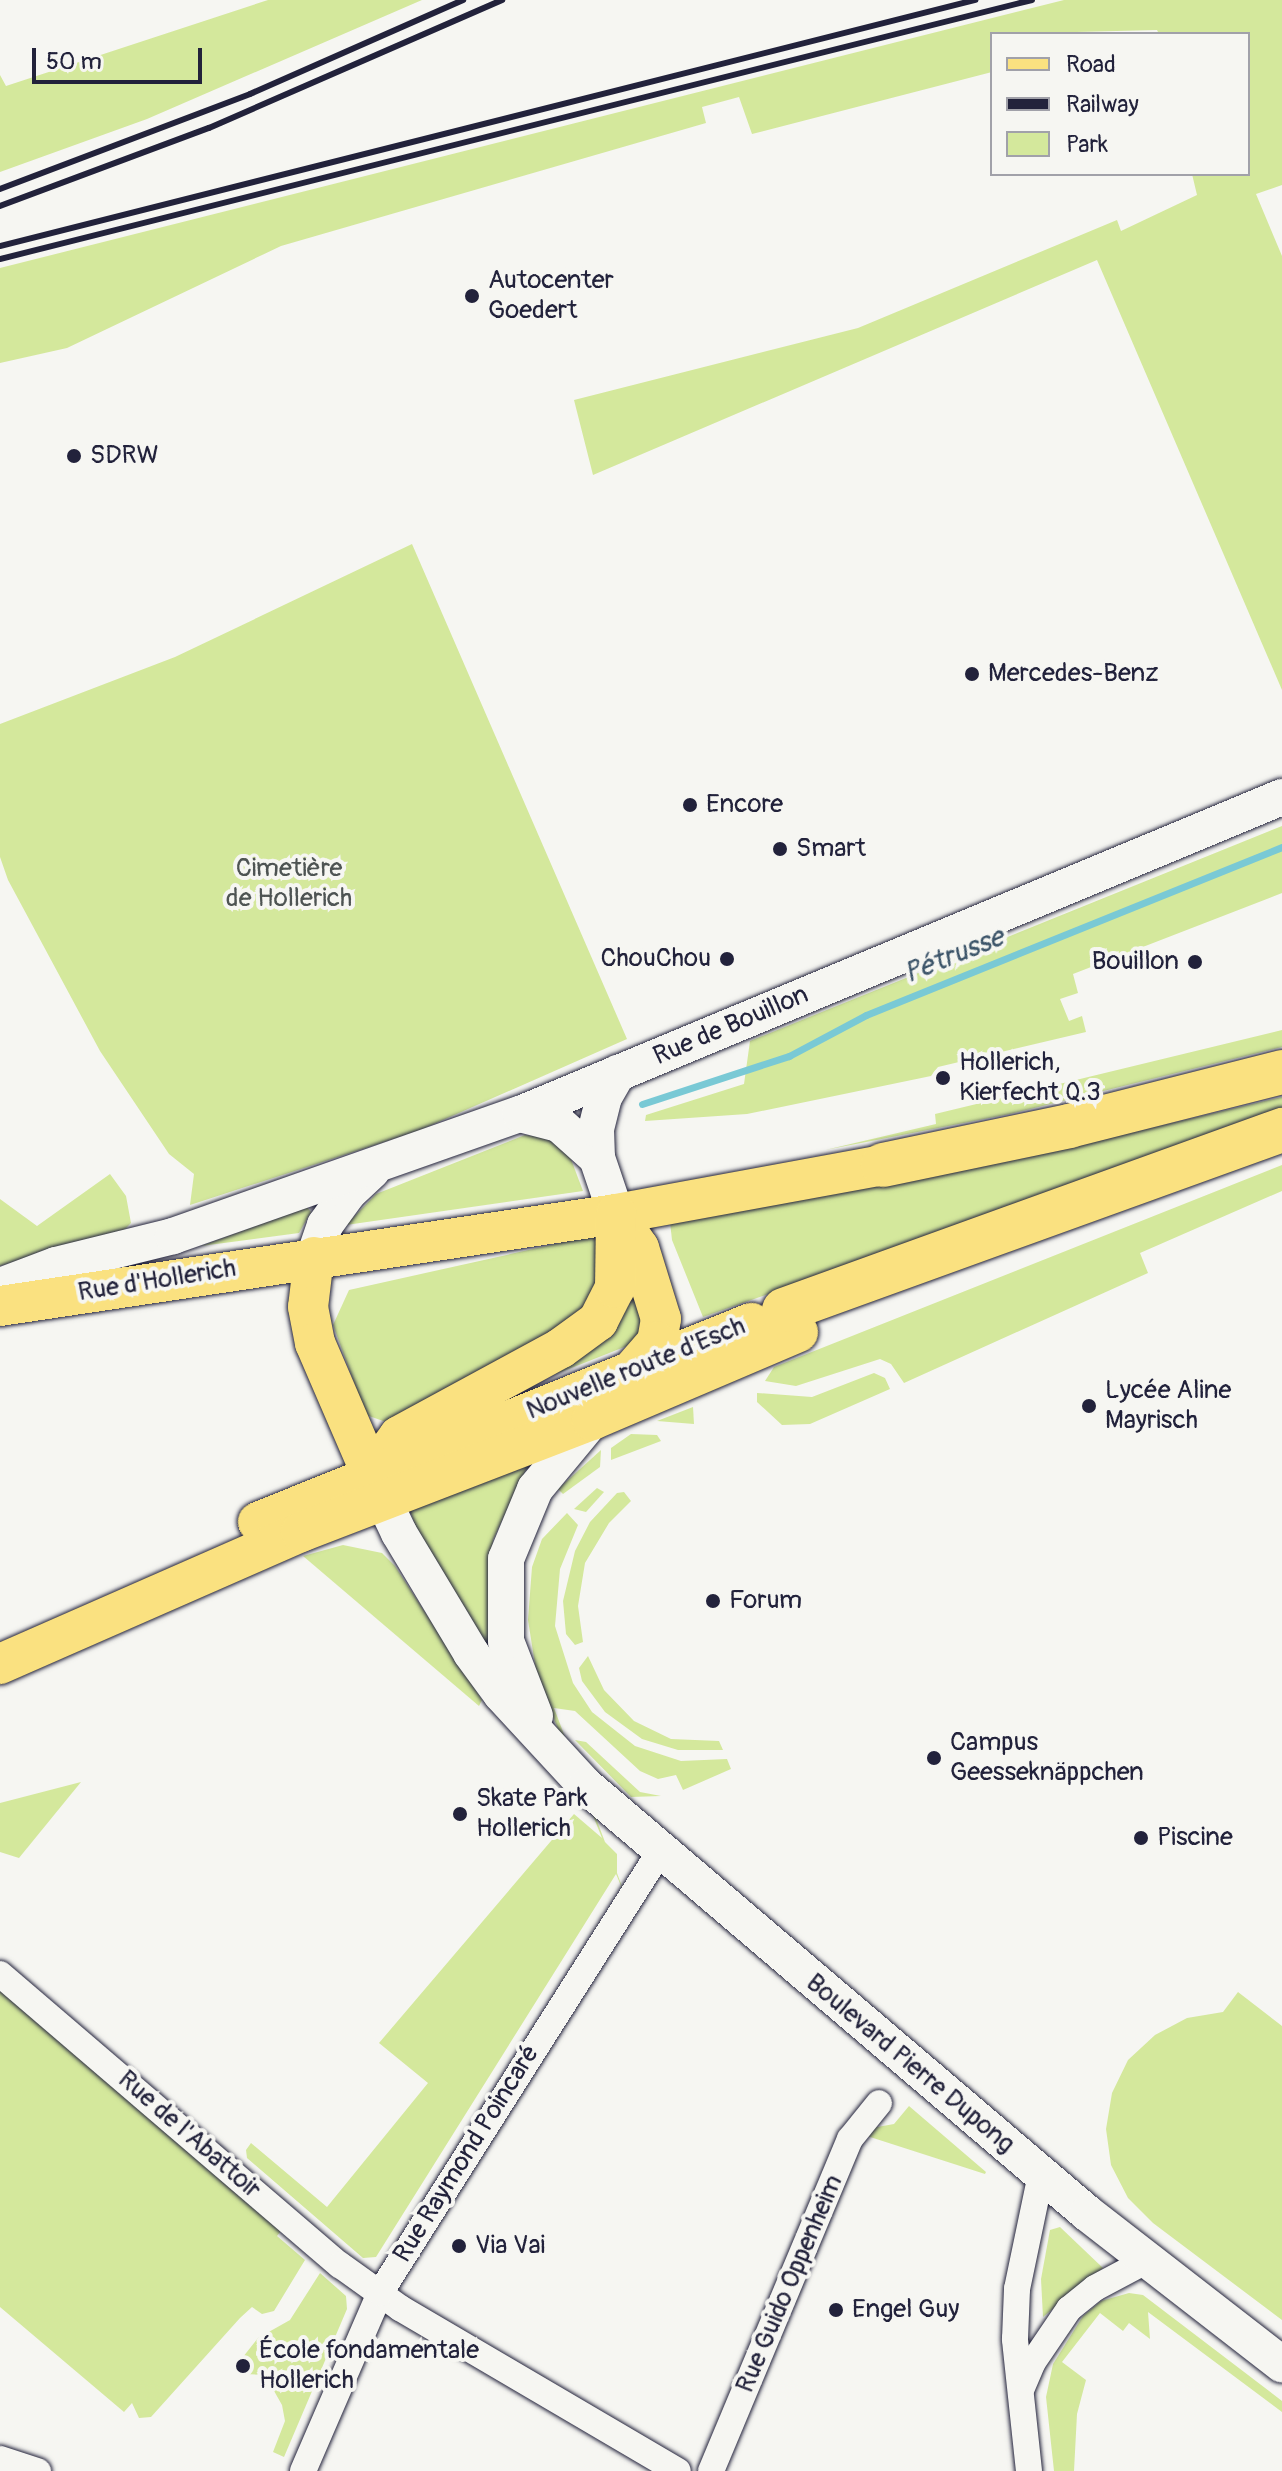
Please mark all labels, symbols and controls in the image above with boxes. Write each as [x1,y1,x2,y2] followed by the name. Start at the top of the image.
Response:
[36,32,206,82] scale bar
[990,32,1250,176] legend
[46,47,102,76] text: 50 m
[1066,50,1116,79] text: Road
[1066,90,1139,119] text: Railway
[1066,130,1108,159] text: Park
[488,265,614,326] place label: Autocenter Goedert
[463,287,481,305] marker: Autocenter Goedert
[90,440,159,472] place label: SDRW
[65,447,83,465] marker: SDRW
[988,658,1159,690] place label: Mercedes-Benz
[963,665,981,683] marker: Mercedes-Benz
[706,789,783,821] place label: Encore
[681,796,699,814] marker: Encore
[796,833,866,865] place label: Smart
[771,840,789,858] marker: Smart
[226,853,352,914] park label: Cimetière de Hollerich
[899,921,1009,991] water label: Pétrusse
[600,943,711,975] place label: ChouChou
[1092,946,1179,978] place label: Bouillon
[718,950,736,968] marker: ChouChou
[1186,953,1204,971] marker: Bouillon
[649,979,813,1073] street label: Rue de Bouillon
[959,1047,1101,1108] place label: Hollerich, Kierfecht Q.3
[934,1069,952,1087] marker: Hollerich, Kierfecht Q.3
[76,1253,238,1309] street label: Rue d'Hollerich
[522,1311,750,1427] street label: Nouvelle route d'Esch
[1105,1375,1231,1436] place label: Lycée Aline Mayrisch
[1080,1397,1098,1415] marker: Lycée Aline Mayrisch
[729,1585,802,1617] place label: Forum
[704,1592,722,1610] marker: Forum
[950,1727,1144,1788] place label: Campus Geesseknäppchen
[925,1749,943,1767] marker: Campus Geesseknäppchen
[476,1783,588,1844] place label: Skate Park Hollerich
[451,1805,469,1823] marker: Skate Park Hollerich
[1157,1822,1233,1854] place label: Piscine
[1132,1829,1150,1847] marker: Piscine
[799,1968,1021,2160] street label: Boulevard Pierre Dupong
[387,2040,547,2268] street label: Rue Raymond Poincaré
[111,2064,267,2206] street label: Rue de l'Abattoir
[730,2170,850,2398] street label: Rue Guido Oppenheim
[475,2230,545,2262] place label: Via Vai
[450,2237,468,2255] marker: Via Vai
[852,2294,959,2326] place label: Engel Guy
[827,2301,845,2319] marker: Engel Guy
[259,2335,479,2396] place label: École fondamentale Hollerich
[234,2357,252,2375] marker: École fondamentale Hollerich

